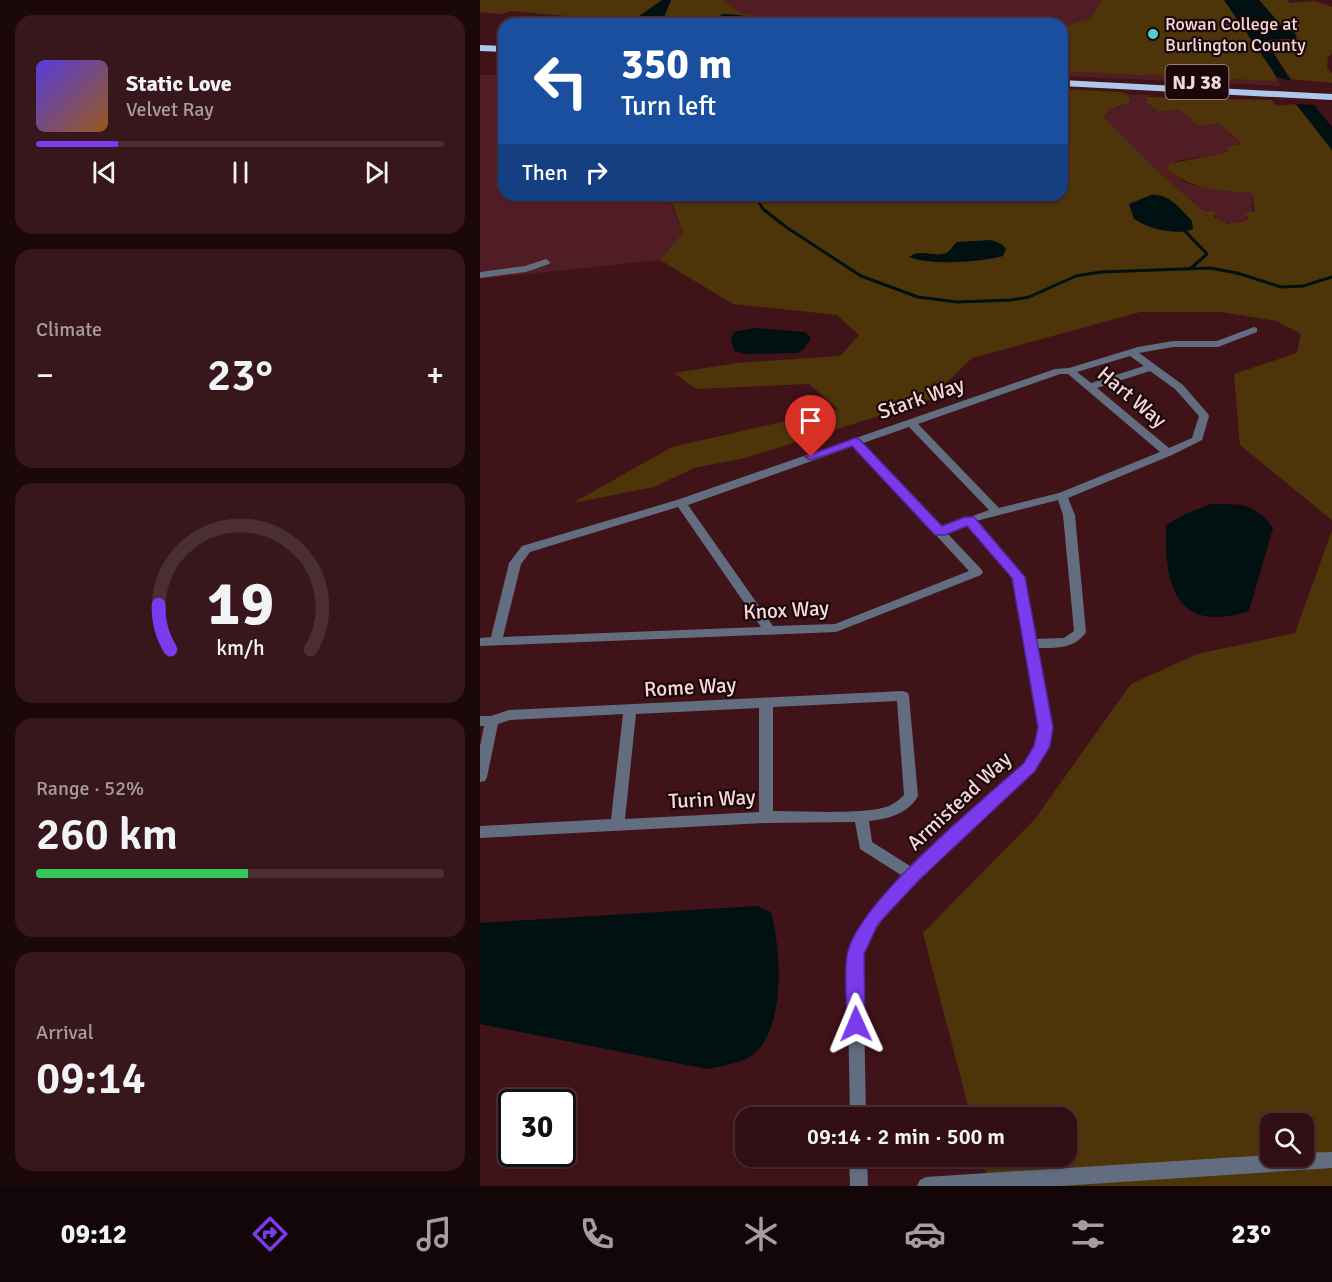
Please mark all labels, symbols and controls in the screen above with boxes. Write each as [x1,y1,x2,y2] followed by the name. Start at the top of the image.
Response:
[1165,13,1306,56] place label: Rowan College at Burlington County
[1146,27,1160,41] marker: Rowan College at Burlington County
[621,39,732,90] text: 350 m
[522,42,600,120] icon: left
[1166,65,1228,99] road number: NJ 38
[126,70,232,97] text: Static Love
[621,90,716,123] text: Turn left
[126,97,214,122] text: Velvet Ray
[88,156,121,189] icon: previous
[224,156,257,189] icon: pause
[360,156,393,189] icon: next
[580,156,613,189] icon: right
[522,159,568,186] text: Then
[36,317,102,342] text: Climate
[207,348,273,403] text: 23°
[36,355,54,396] text: −
[426,355,444,396] text: +
[1092,361,1172,434] street label: Hart Way
[874,371,968,425] street label: Stark Way
[785,395,836,457] pin
[794,404,827,437] icon: arrive
[206,565,274,642] text: 19
[742,595,830,625] street label: Knox Way
[216,635,264,661] text: km/h
[643,672,737,702] street label: Rome Way
[901,746,1017,856] street label: Armistead Way
[36,776,144,801] text: Range · 52%
[668,784,756,814] street label: Turin Way
[36,807,178,862] text: 260 km
[824,992,888,1056] position arrow
[36,1020,94,1045] text: Arrival
[36,1051,146,1106] text: 09:14
[498,1089,576,1167] speed limit sign: 30
[1260,1113,1314,1167] map controls
[1260,1113,1314,1167] button: search
[807,1123,1005,1150] text: 09:14 · 2 min · 500 m
[249,1213,291,1255] icon: directions
[413,1213,455,1255] icon: music
[576,1213,618,1255] icon: phone
[740,1213,782,1255] icon: climate
[904,1213,946,1255] icon: car
[1067,1213,1109,1255] icon: filters
[61,1218,127,1251] text: 09:12
[1231,1218,1271,1251] text: 23°

